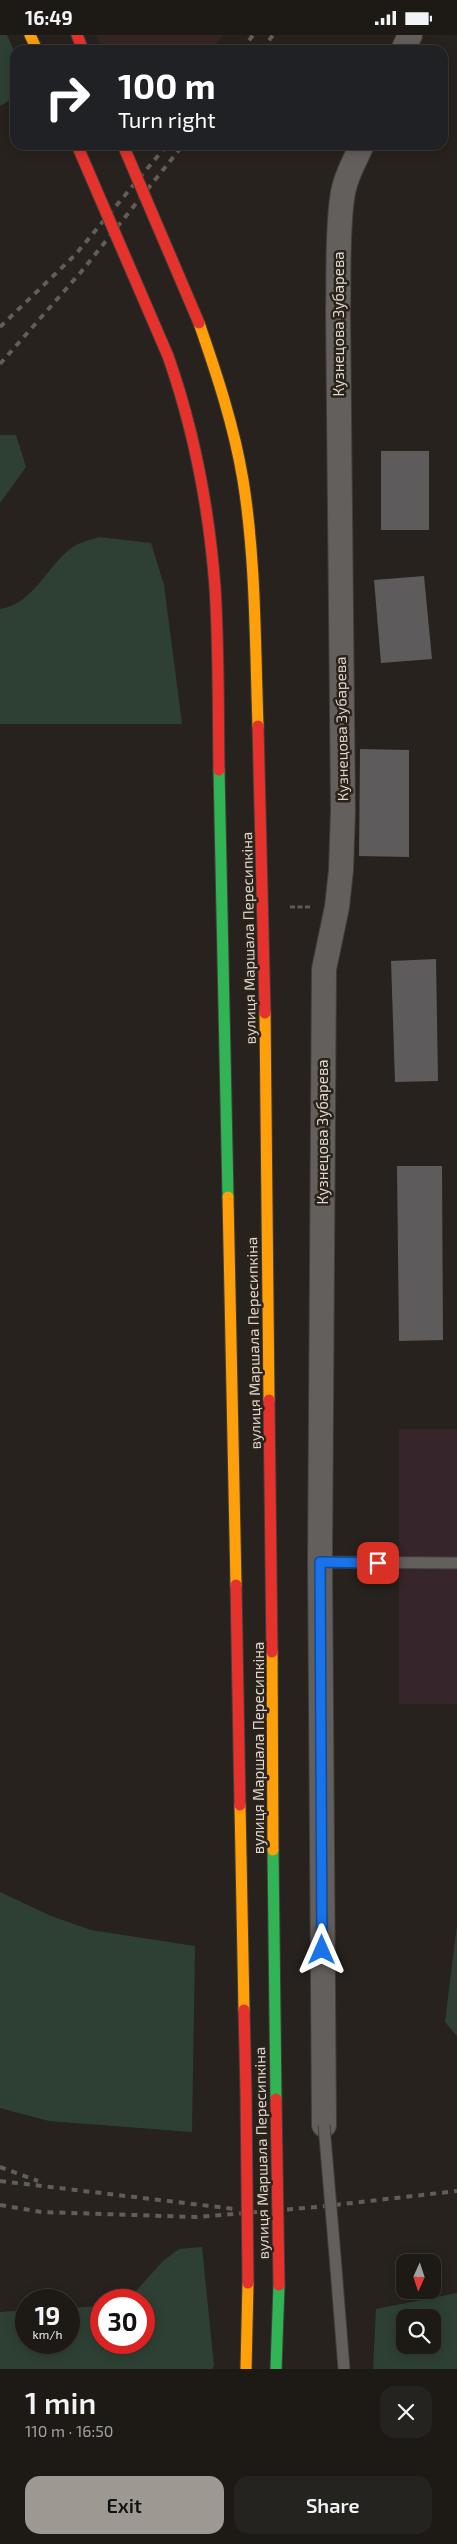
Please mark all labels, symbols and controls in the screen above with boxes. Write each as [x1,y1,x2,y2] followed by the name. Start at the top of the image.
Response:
[25,6,73,29] text: 16:49
[118,64,216,106] text: 100 m
[35,65,100,130] icon: right
[118,106,216,132] text: Turn right
[329,252,348,396] street label: Кузнецова Зубарева
[331,656,352,802] street label: Кузнецова Зубарева
[237,832,260,1044] street label: вулиця Маршала Пересипкіна
[313,1060,332,1204] street label: Кузнецова Зубарева
[242,1237,265,1449] street label: вулиця Маршала Пересипкіна
[357,1542,399,1584] pin
[364,1549,392,1577] icon: arrive
[249,1642,268,1854] street label: вулиця Маршала Пересипкіна
[295,1923,347,1975] position arrow
[250,2047,273,2259] street label: вулиця Маршала Пересипкіна
[396,2254,441,2299] north arrow
[396,2254,441,2354] map controls
[90,2289,155,2354] speed limit sign: 30
[35,2300,60,2330] text: 19
[396,2309,441,2354] button: search
[33,2327,62,2341] text: km/h
[25,2384,96,2420] text: 1 min
[380,2386,432,2438] button: close
[25,2421,113,2440] text: 110 m · 16:50
[25,2476,224,2534] button: Exit
[234,2476,432,2534] button: Share

